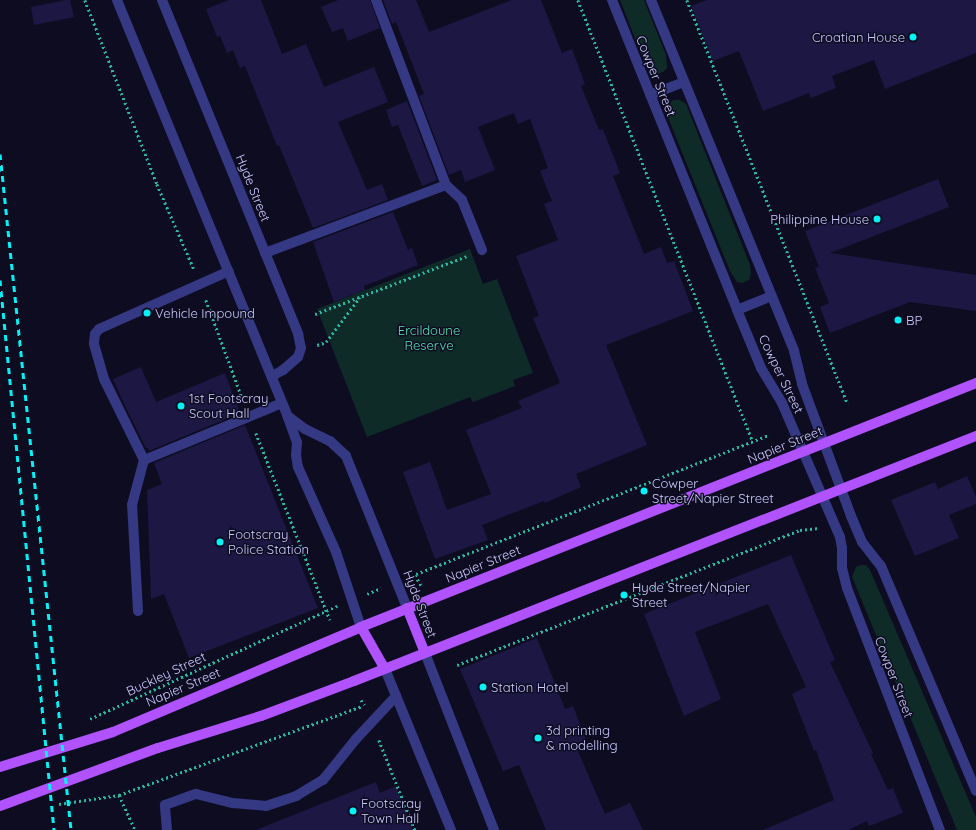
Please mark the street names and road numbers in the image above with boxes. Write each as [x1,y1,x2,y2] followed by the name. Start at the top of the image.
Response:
[633,33,679,119] street label: Cowper Street
[232,152,274,224] street label: Hyde Street
[755,332,807,416] street label: Cowper Street
[745,423,825,467] street label: Napier Street
[443,542,523,586] street label: Napier Street
[400,568,440,640] street label: Hyde Street
[871,634,917,720] street label: Cowper Street
[124,649,208,699] street label: Buckley Street
[143,664,223,710] street label: Napier Street

